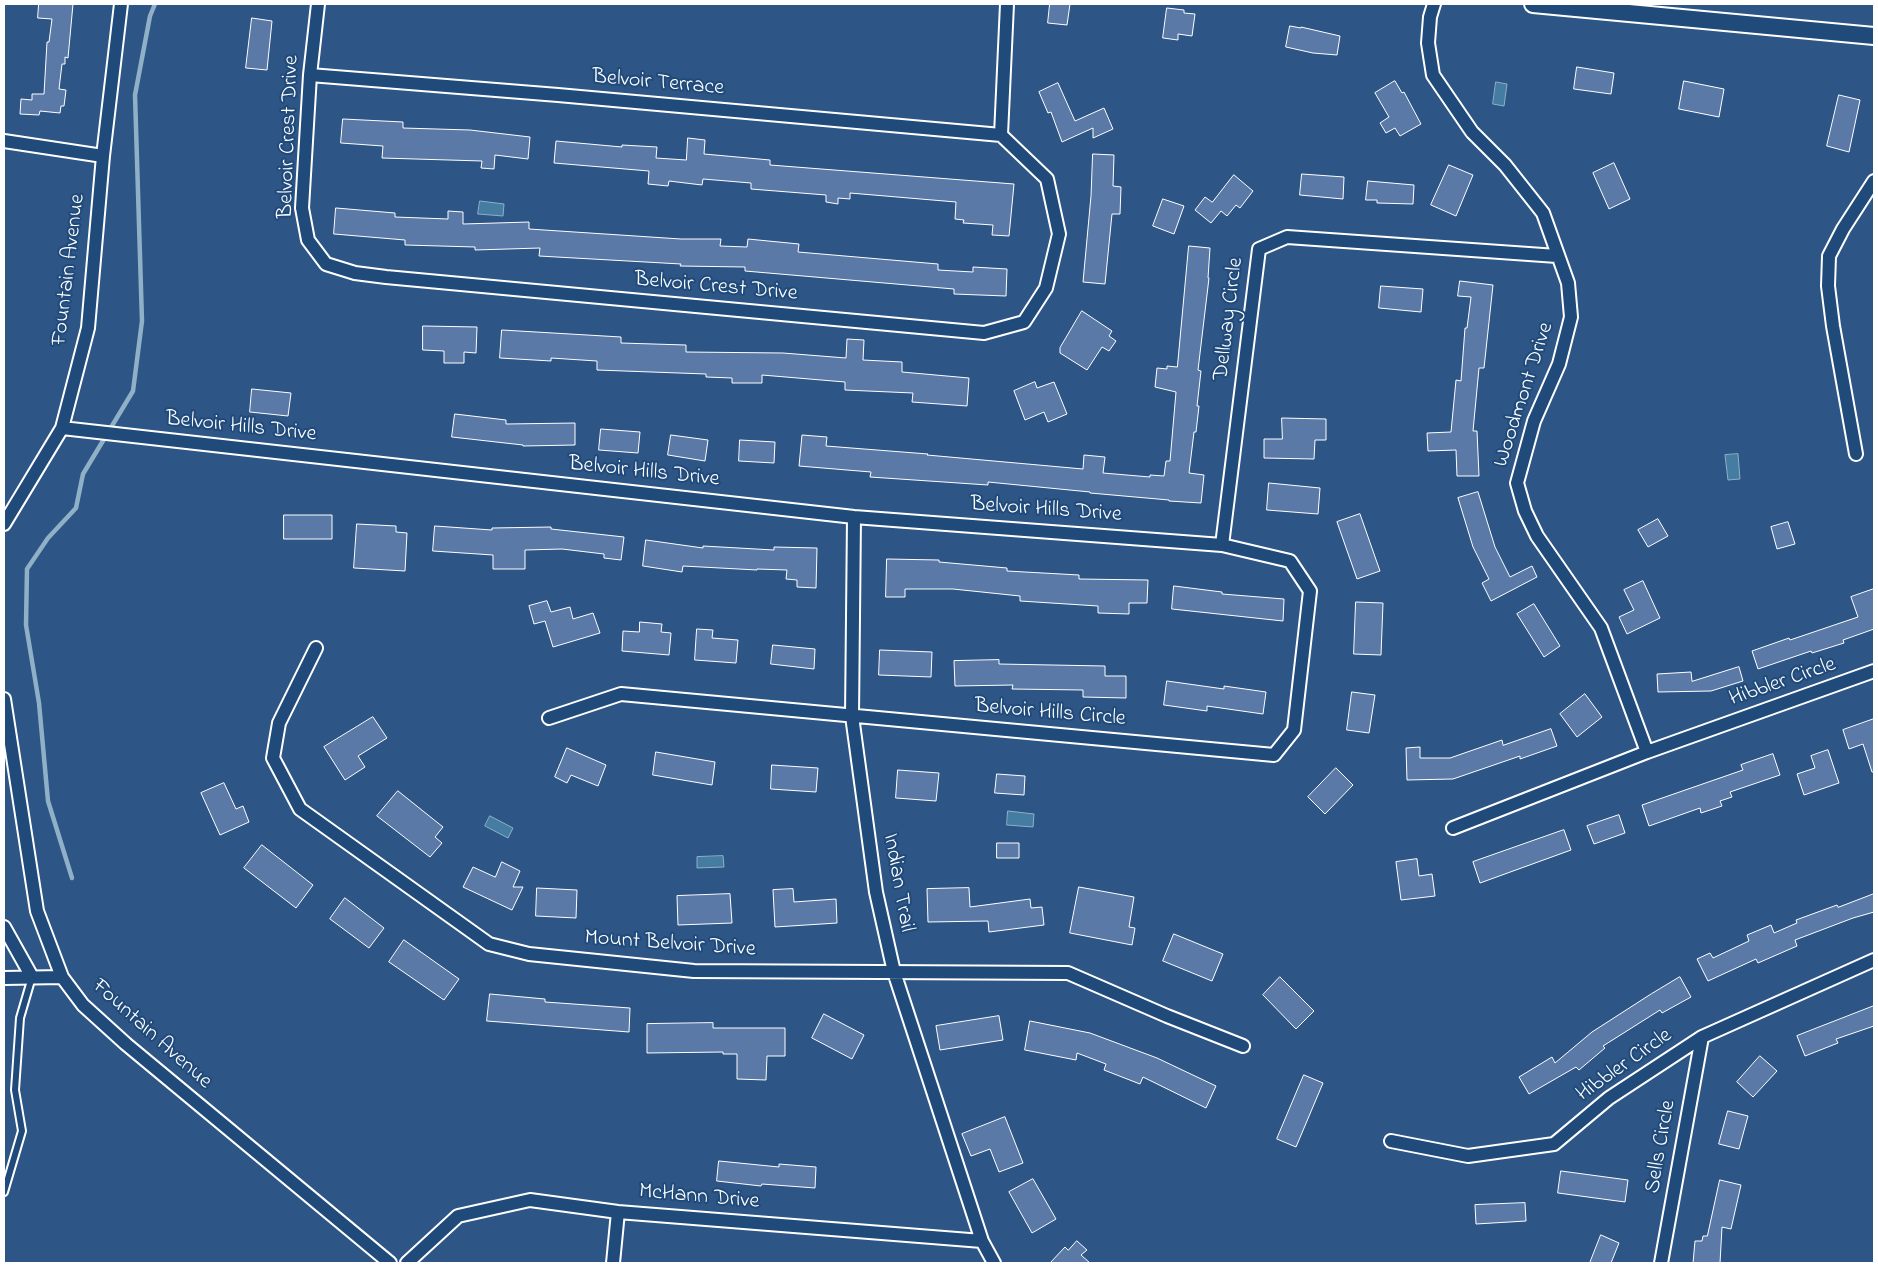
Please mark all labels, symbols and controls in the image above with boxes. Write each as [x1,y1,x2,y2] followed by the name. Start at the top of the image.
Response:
[274,55,306,219] street label: Belvoir Crest Drive
[591,65,725,103] street label: Belvoir Terrace
[48,193,92,347] street label: Fountain Avenue
[1209,256,1251,382] street label: Dellway Circle
[633,268,799,308] street label: Belvoir Crest Drive
[1489,319,1561,471] street label: Woodmont Drive
[164,407,318,449] street label: Belvoir Hills Drive
[567,452,721,494] street label: Belvoir Hills Drive
[970,493,1122,529] street label: Belvoir Hills Drive
[1726,652,1840,714] street label: Hibbler Circle
[973,694,1127,734] street label: Belvoir Hills Circle
[875,832,919,934] street label: Indian Trail
[584,926,756,964] street label: Mount Belvoir Drive
[86,974,216,1096] street label: Fountain Avenue
[1572,1023,1678,1109] street label: Hibbler Circle
[1641,1098,1683,1196] street label: Sells Circle
[638,1180,760,1216] street label: McHann Drive

